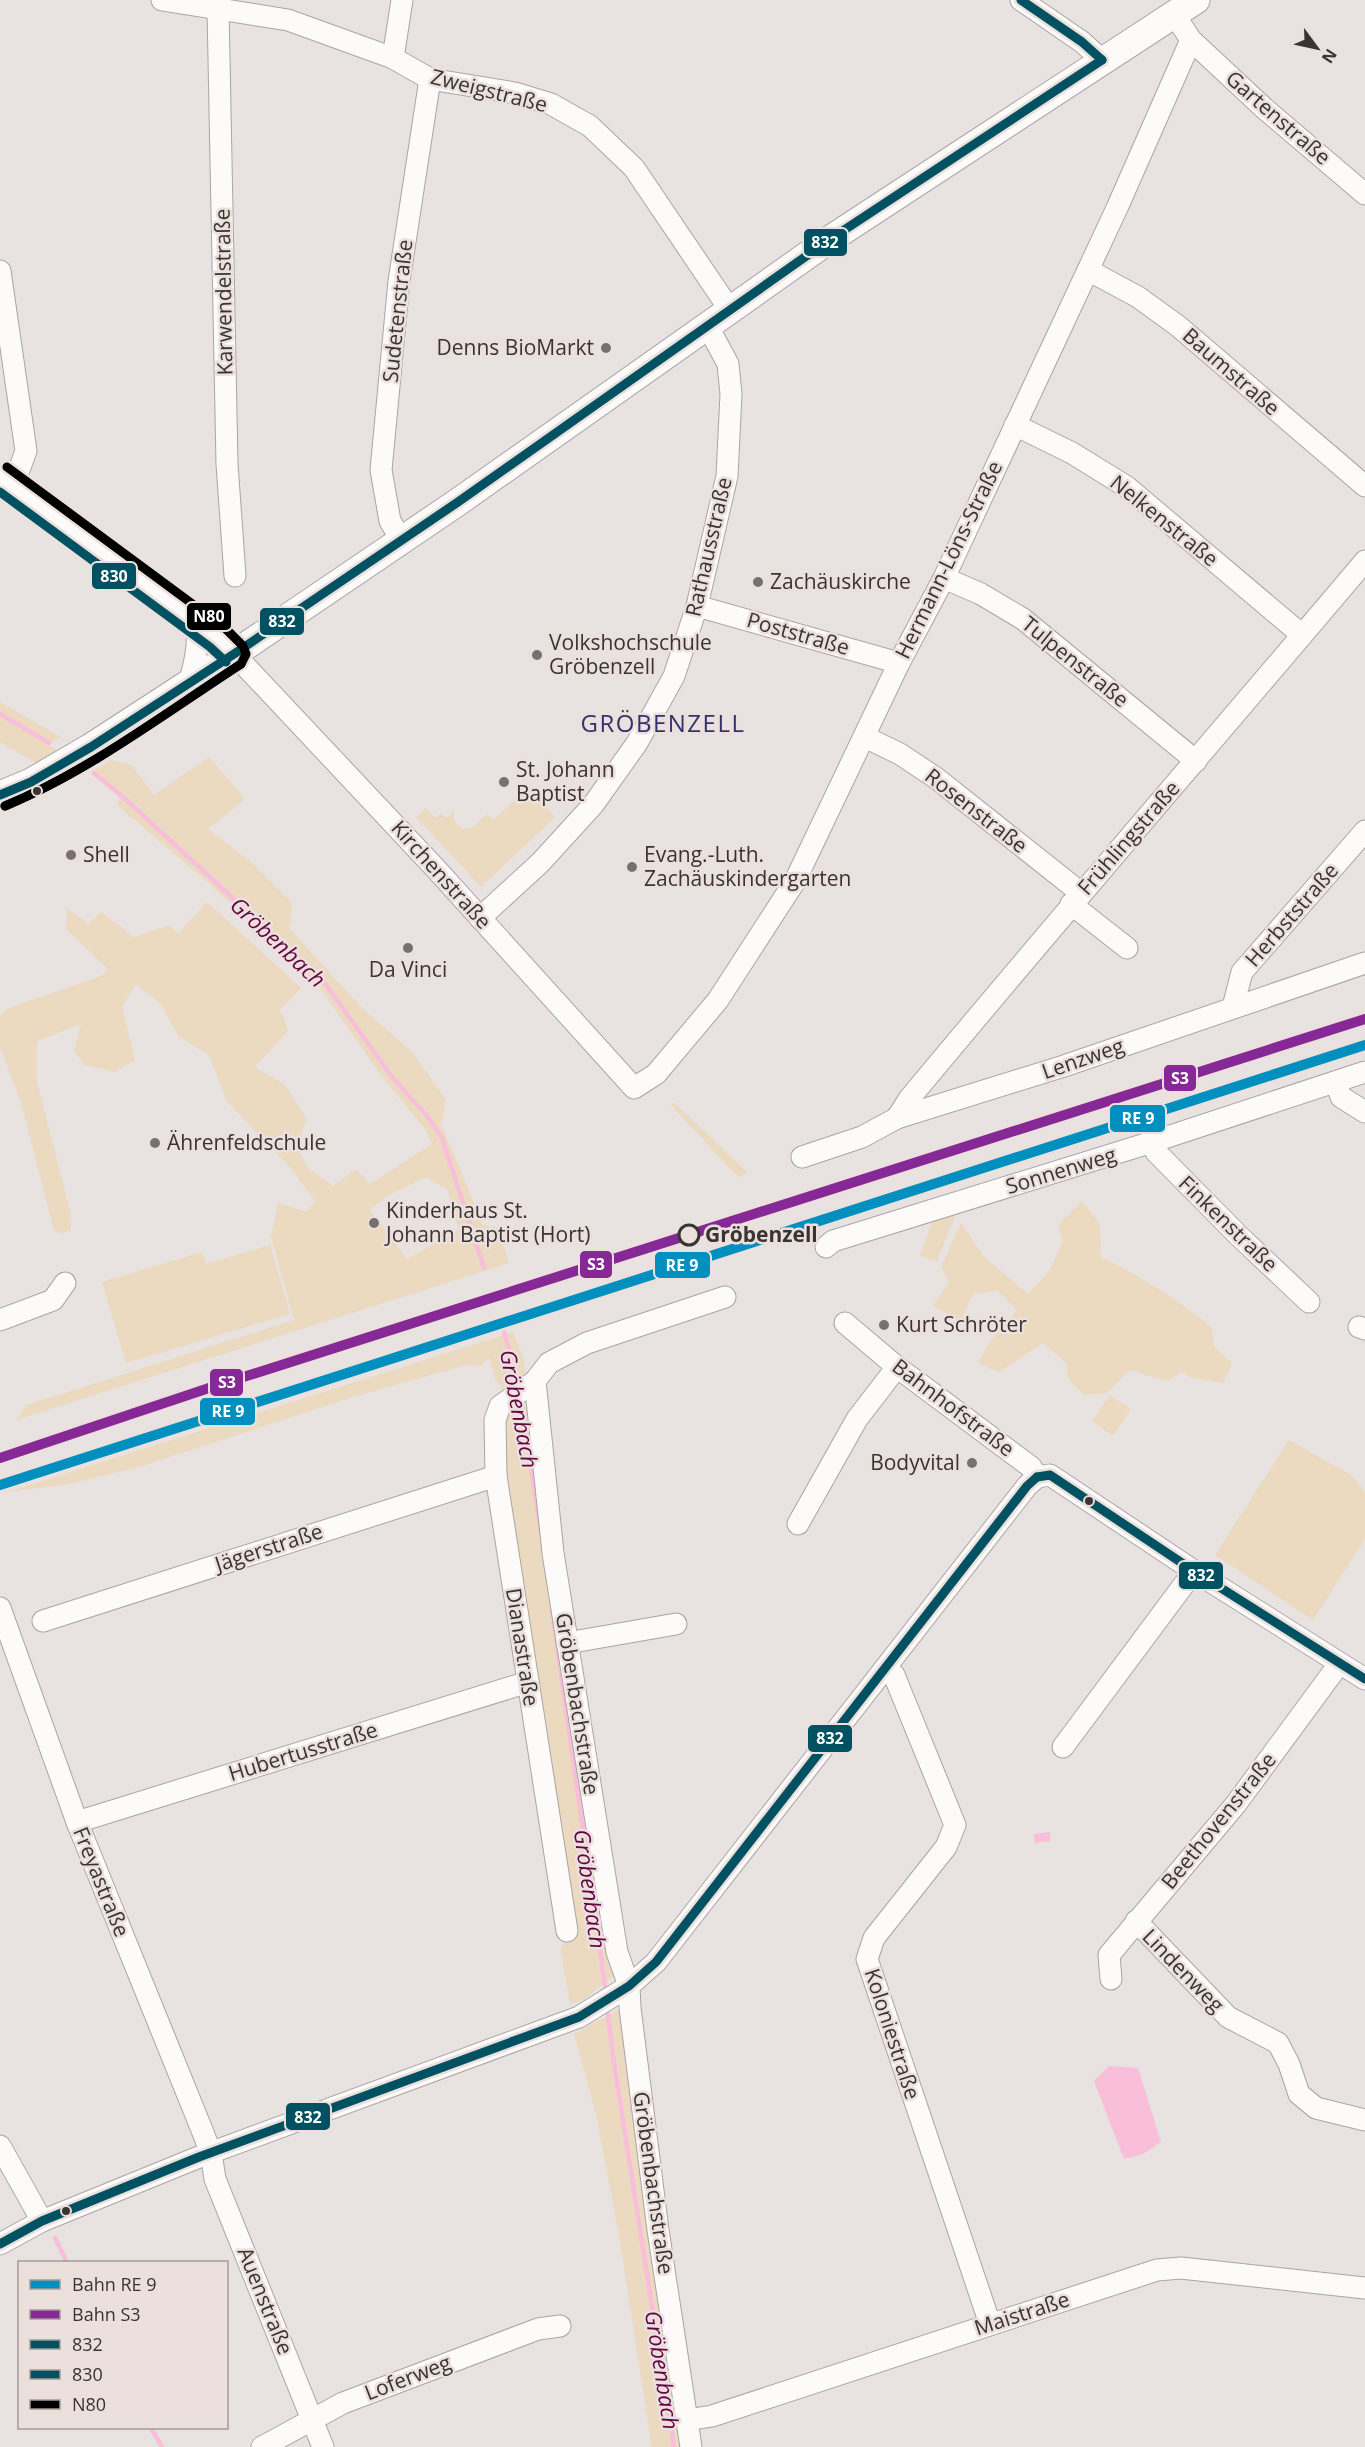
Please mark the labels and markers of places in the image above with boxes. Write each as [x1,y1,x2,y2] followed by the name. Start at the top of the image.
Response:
[437,333,594,361] place label: Denns BioMarkt
[599,341,613,355] marker: Denns BioMarkt
[770,567,911,595] place label: Zachäuskirche
[751,575,765,589] marker: Zachäuskirche
[549,628,712,680] place label: Volkshochschule Gröbenzell
[530,648,544,662] marker: Volkshochschule Gröbenzell
[516,755,615,807] place label: St. Johann Baptist
[497,775,511,789] marker: St. Johann Baptist
[31,785,43,797] unlabelled marker
[83,840,130,868] place label: Shell
[644,840,851,892] place label: Evang.-Luth. Zachäuskindergarten
[64,848,78,862] marker: Shell
[625,860,639,874] marker: Evang.-Luth. Zachäuskindergarten
[401,941,415,955] marker: Da Vinci
[369,955,447,983] place label: Da Vinci
[167,1128,326,1156] place label: Ährenfeldschule
[148,1136,162,1150] marker: Ährenfeldschule
[384,1196,590,1248] place label: Kinderhaus St. Johann Baptist (Hort)
[367,1216,381,1230] marker: Kinderhaus St. Johann Baptist (Hort)
[705,1220,818,1248] place label: Gröbenzell
[678,1224,700,1246] marker: Gröbenzell
[896,1310,1027,1338] place label: Kurt Schröter
[877,1318,891,1332] marker: Kurt Schröter
[870,1448,960,1476] place label: Bodyvital
[965,1456,979,1470] marker: Bodyvital
[1083,1495,1095,1507] unlabelled marker
[60,2205,72,2217] unlabelled marker

